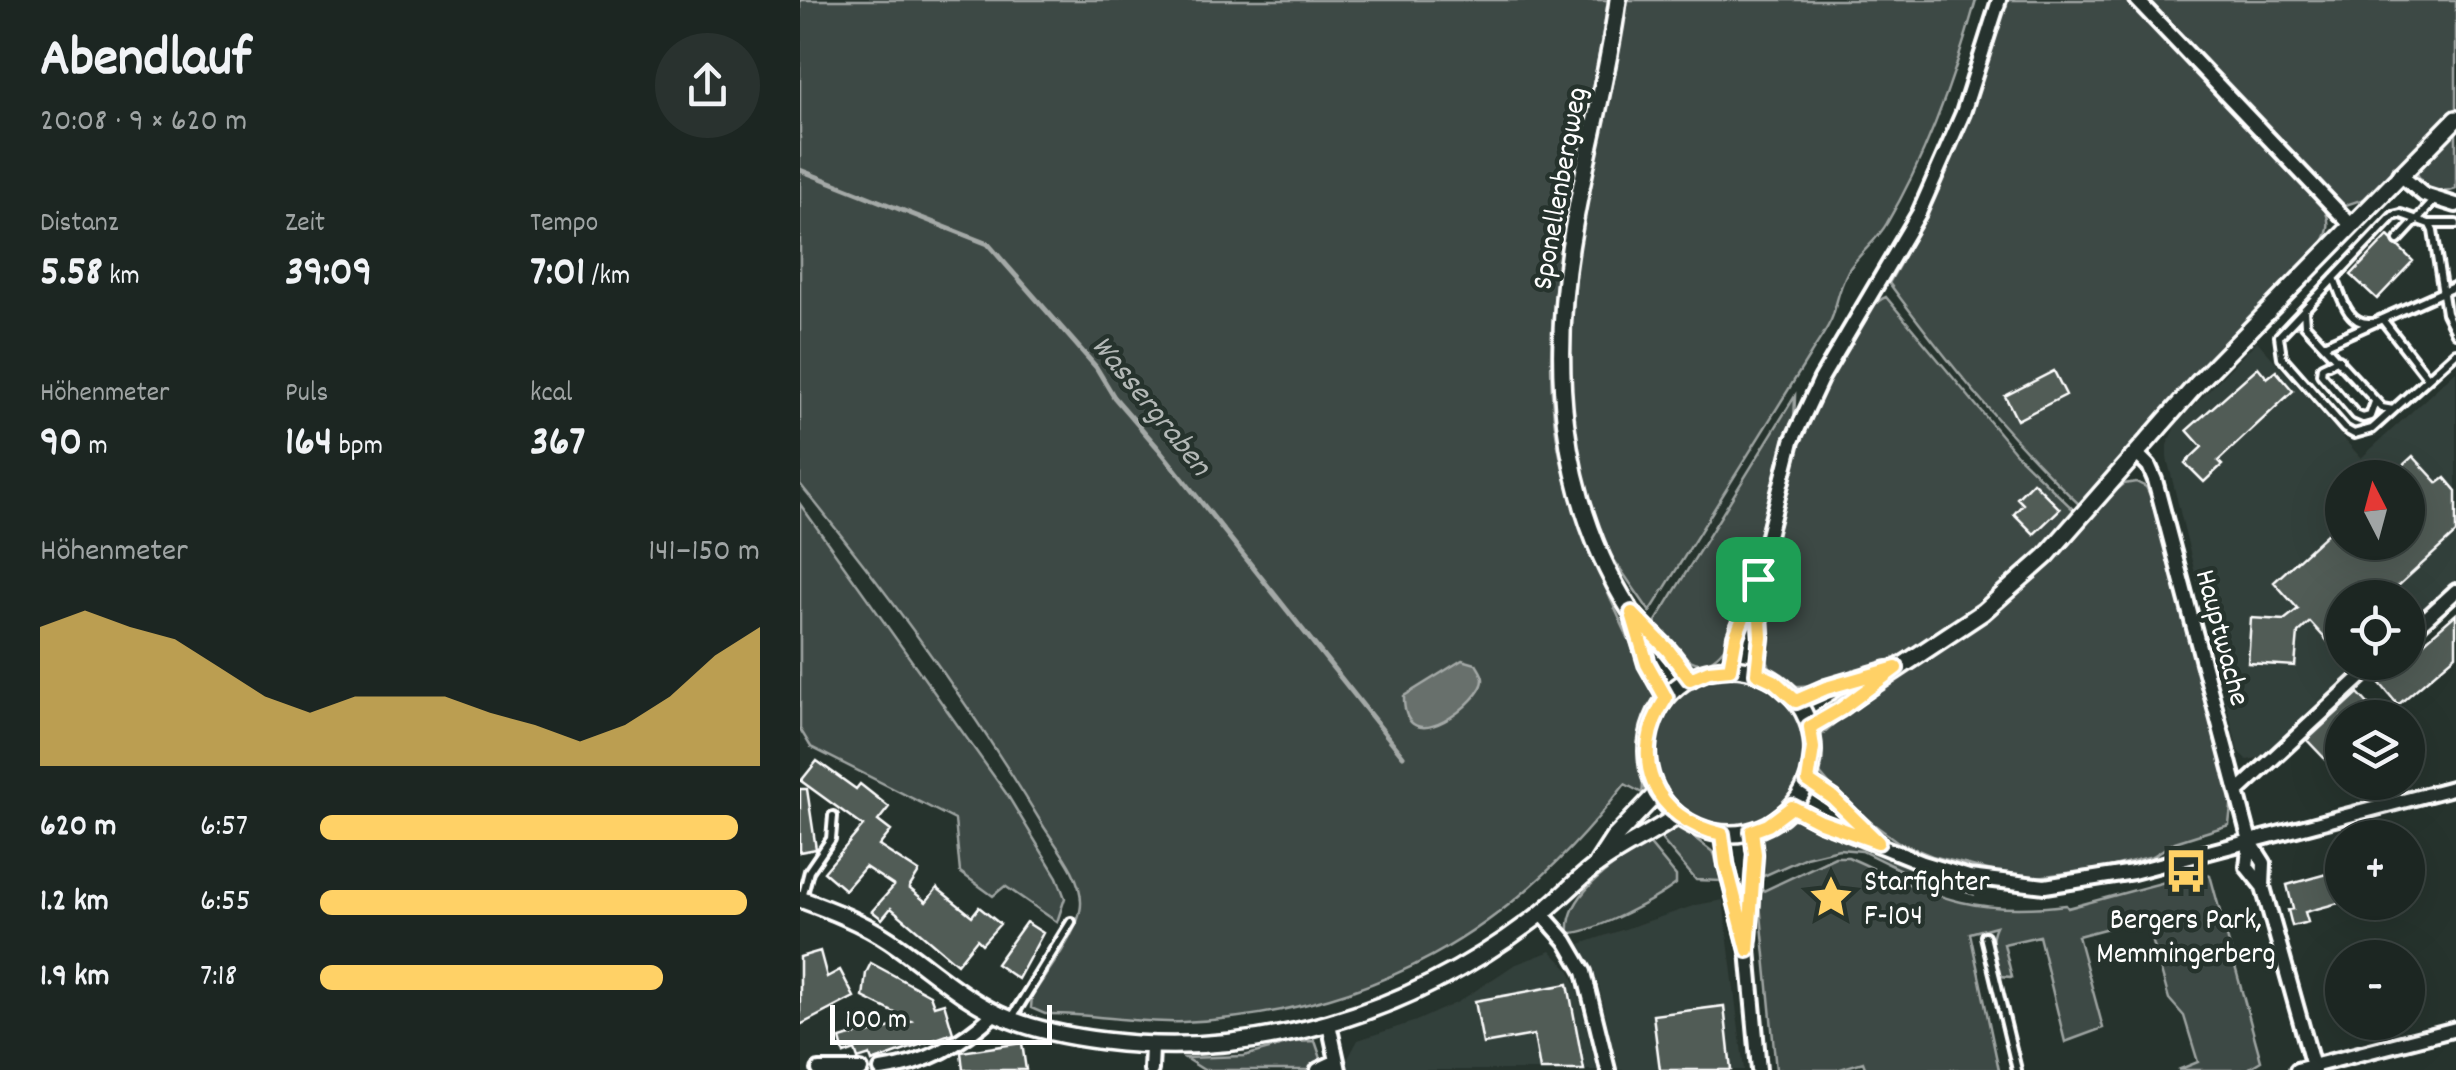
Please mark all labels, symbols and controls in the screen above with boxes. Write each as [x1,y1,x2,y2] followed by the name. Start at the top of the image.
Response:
[40,23,251,102] text: Abendlauf
[655,33,760,138] button: share
[1523,84,1601,293] street label: Sponellenbergweg
[40,100,247,146] text: 20:08 · 9 × 620 m
[40,205,118,245] text: Distanz
[285,205,325,245] text: Zeit
[530,205,598,245] text: Tempo
[40,245,103,305] text: 5.58
[285,245,372,305] text: 39:09
[530,245,585,305] text: 7:01
[103,258,140,298] text: km
[585,258,630,298] text: /km
[1078,327,1221,489] water label: Wassergraben
[40,375,169,415] text: Höhenmeter
[285,375,328,415] text: Puls
[530,375,573,415] text: kcal
[40,415,82,475] text: 90
[285,415,332,475] text: 164
[530,415,585,475] text: 367
[82,428,108,468] text: m
[332,428,383,468] text: bpm
[2325,460,2425,560] north arrow
[2325,460,2425,1040] map controls
[40,530,188,576] text: Höhenmeter
[648,530,760,576] text: 141–150 m
[1716,537,1801,622] pin
[1731,552,1786,607] icon: arrive
[2181,565,2258,711] street label: Hauptwache
[2325,580,2425,680] button: locate
[2325,700,2425,800] button: layers
[40,805,116,851] text: 620 m
[200,805,248,851] text: 6:57
[2325,820,2425,920] button: +
[2162,847,2210,895] bus stop icon: Bergers Park, Memmingerberg
[1864,863,1990,940] place label: Starfighter F-104
[1807,873,1855,921] place icon: Starfighter F-104
[40,880,109,926] text: 1.2 km
[200,880,251,926] text: 6:55
[2096,901,2276,978] place label: Bergers Park, Memmingerberg
[2325,940,2425,1040] button: −
[40,955,109,1001] text: 1.9 km
[200,955,237,1001] text: 7:18
[830,1000,1052,1044] scale bar
[845,1002,907,1042] text: 100 m

